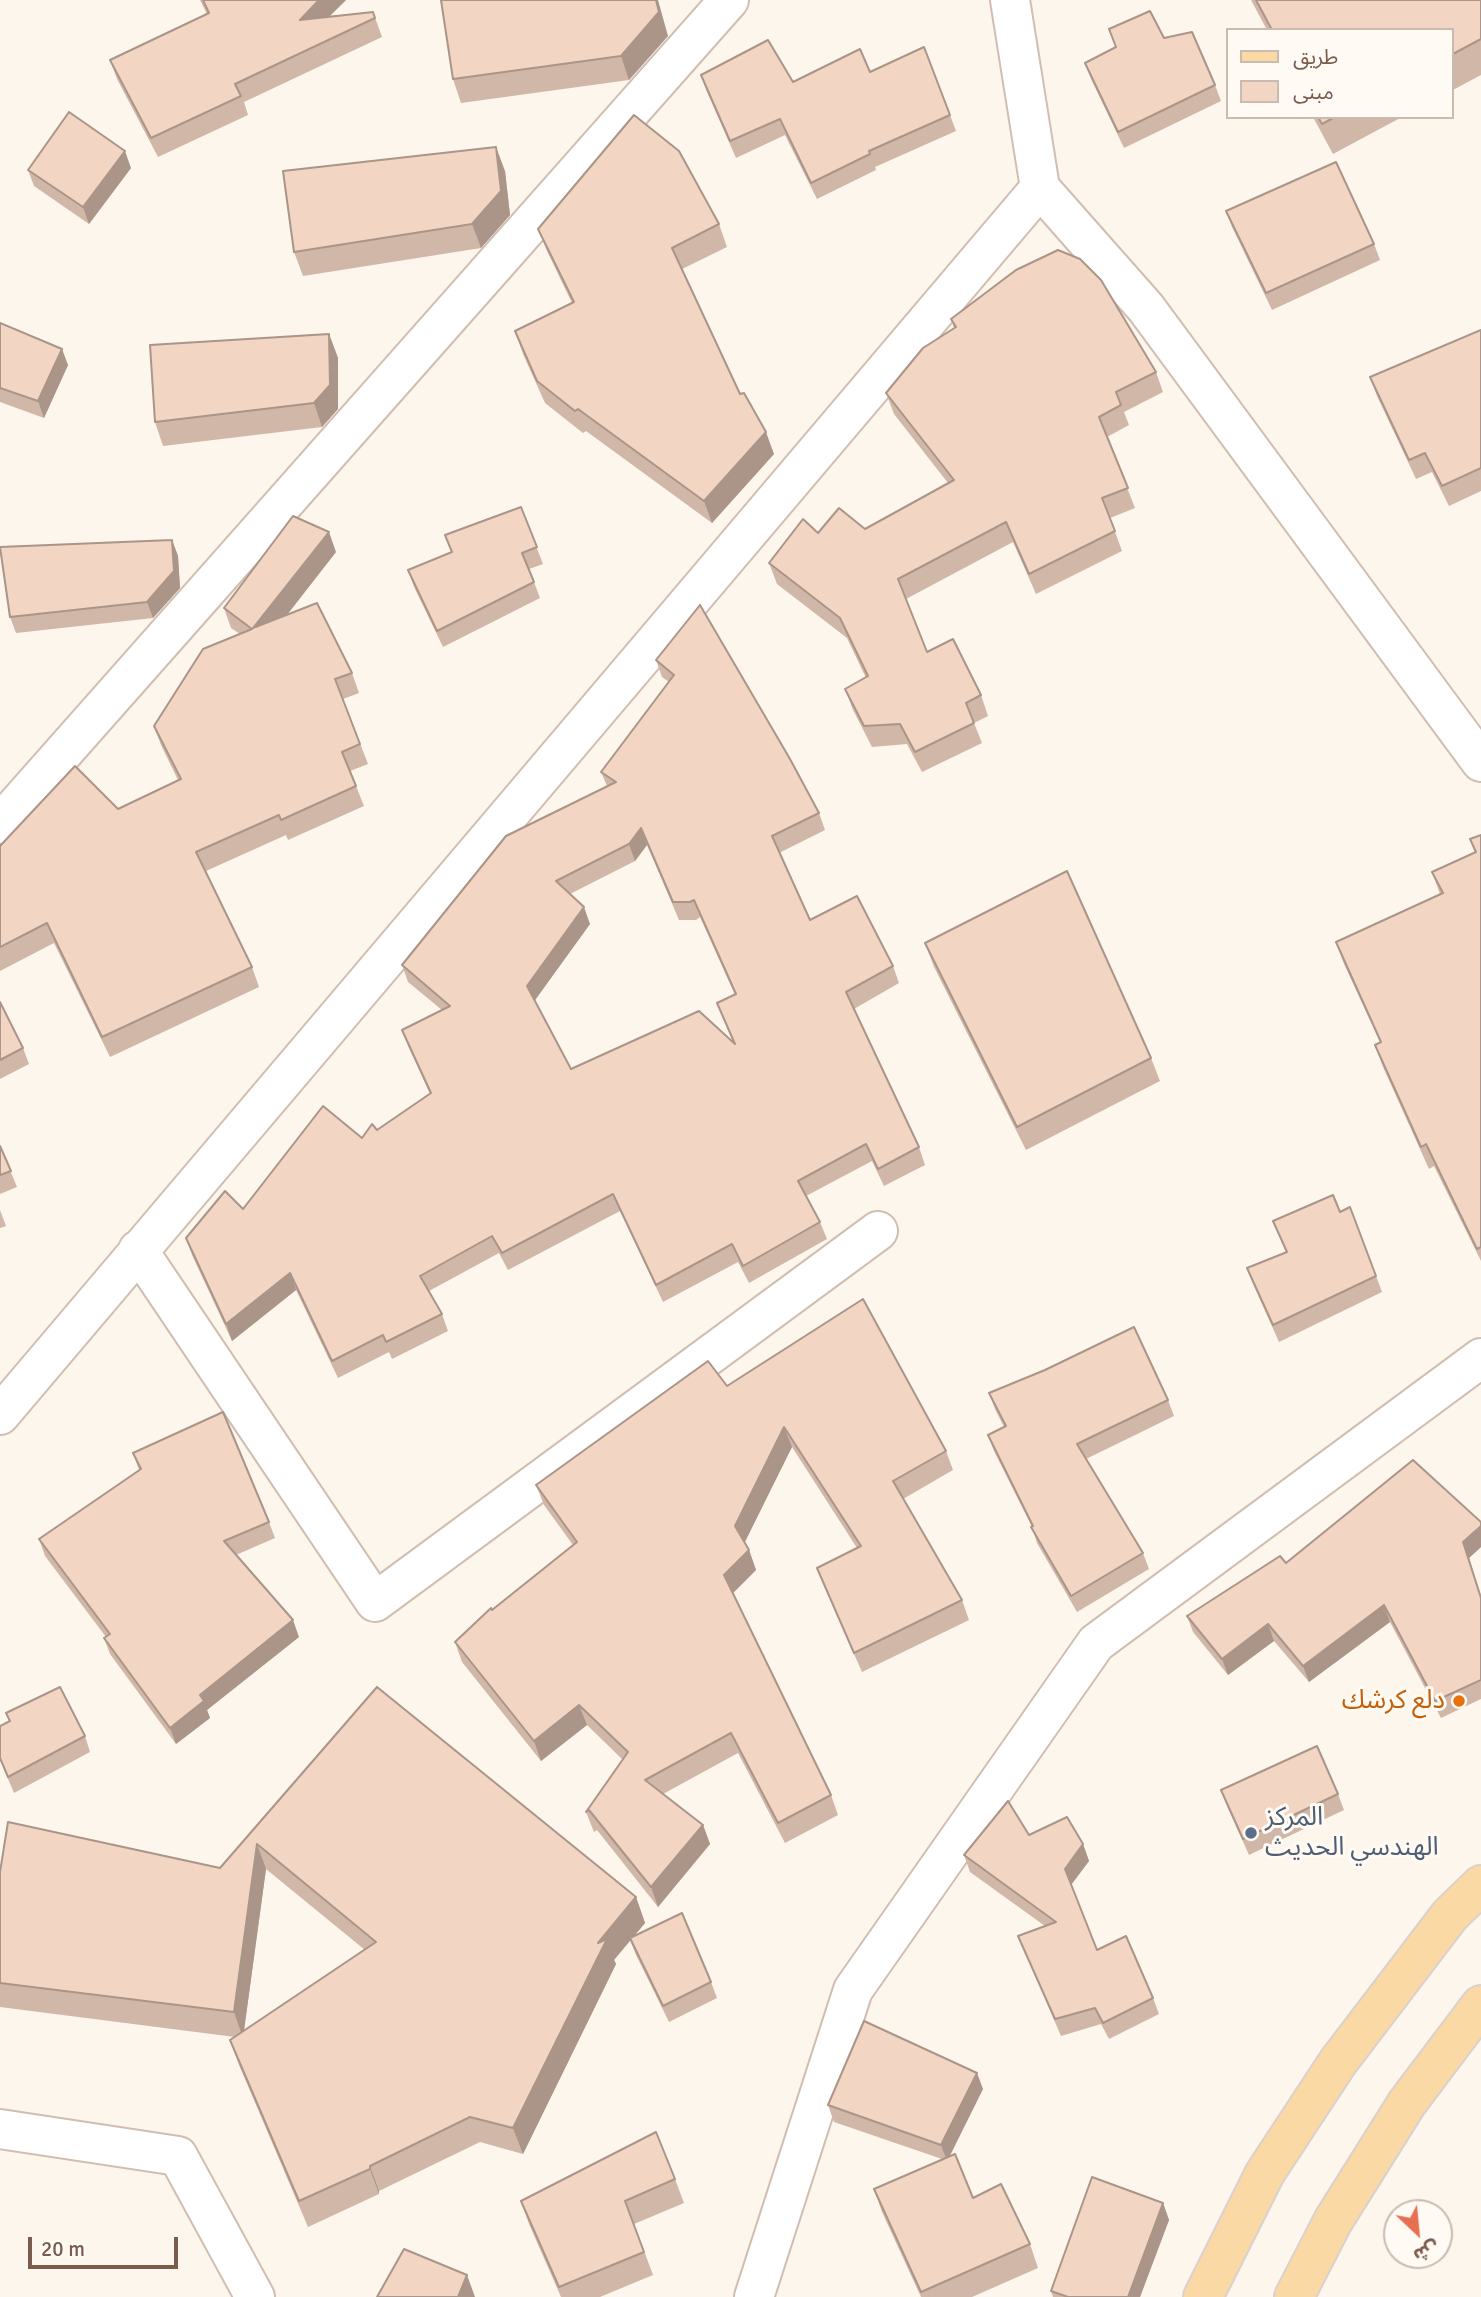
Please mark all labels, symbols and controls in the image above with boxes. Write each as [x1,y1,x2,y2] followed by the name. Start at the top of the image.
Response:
[1226,28,1453,119] legend
[1293,44,1338,70] text: طريق
[1293,79,1334,105] text: مبنى
[1342,1685,1445,1717] place label: دلع كرشك
[1451,1693,1467,1709] marker: دلع كرشك
[1265,1802,1439,1864] place label: المركز الهندسي الحديث
[1243,1825,1259,1841] marker: المركز الهندسي الحديث
[1383,2199,1453,2269] north arrow
[32,2224,182,2268] scale bar
[1409,2235,1443,2268] text: ش
[41,2236,85,2262] text: 20 m

